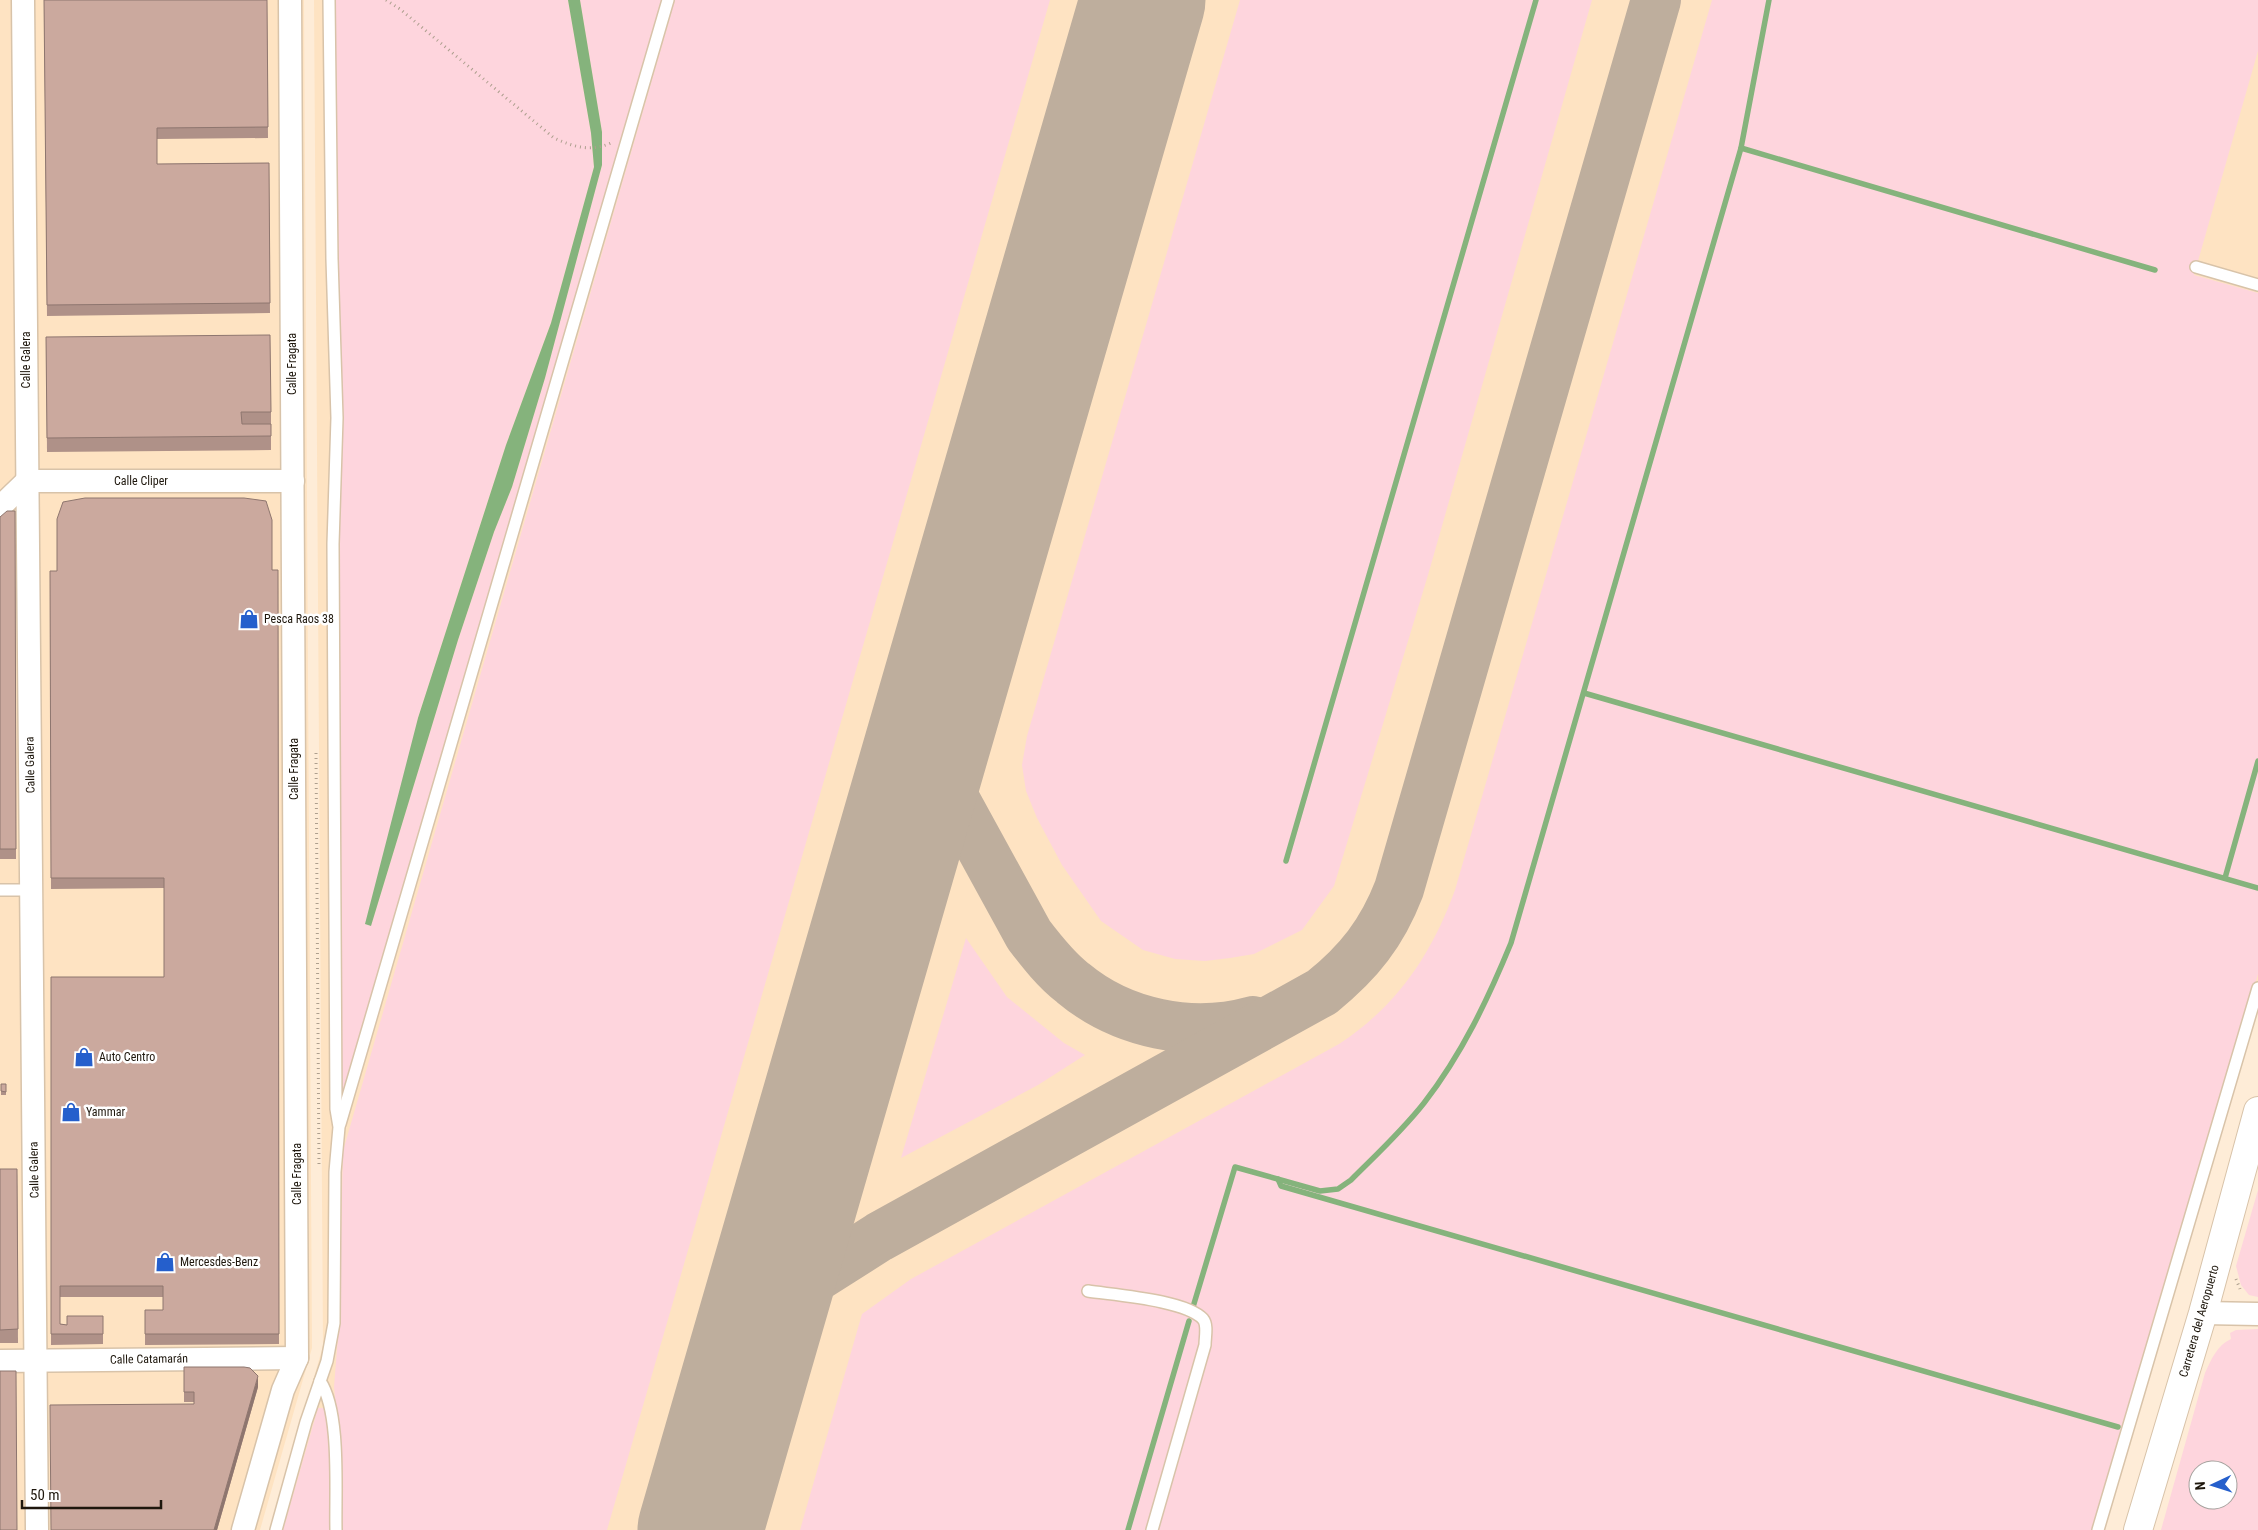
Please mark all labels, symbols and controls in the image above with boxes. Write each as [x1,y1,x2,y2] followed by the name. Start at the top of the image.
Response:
[19,331,33,388] street label: Calle Galera
[285,333,299,395] street label: Calle Fragata
[114,474,168,488] street label: Calle Cliper
[238,608,260,630] shop icon: Pesca Raos 38
[264,612,334,626] place label: Pesca Raos 38
[23,736,37,794] street label: Calle Galera
[287,738,301,800] street label: Calle Fragata
[73,1046,95,1068] shop icon: Auto Centro
[99,1050,155,1064] place label: Auto Centro
[60,1101,82,1123] shop icon: Yammar
[86,1105,125,1119] place label: Yammar
[27,1141,41,1199] street label: Calle Galera
[290,1143,304,1205] street label: Calle Fragata
[154,1251,176,1273] shop icon: Mercesdes-Benz
[180,1255,258,1269] place label: Mercesdes-Benz
[2176,1263,2222,1379] street label: Carretera del Aeropuerto
[110,1351,188,1367] street label: Calle Catamarán
[2188,1460,2238,1510] north arrow
[22,1478,161,1510] scale bar
[2192,1481,2208,1491] text: N
[30,1486,60,1504] text: 50 m

